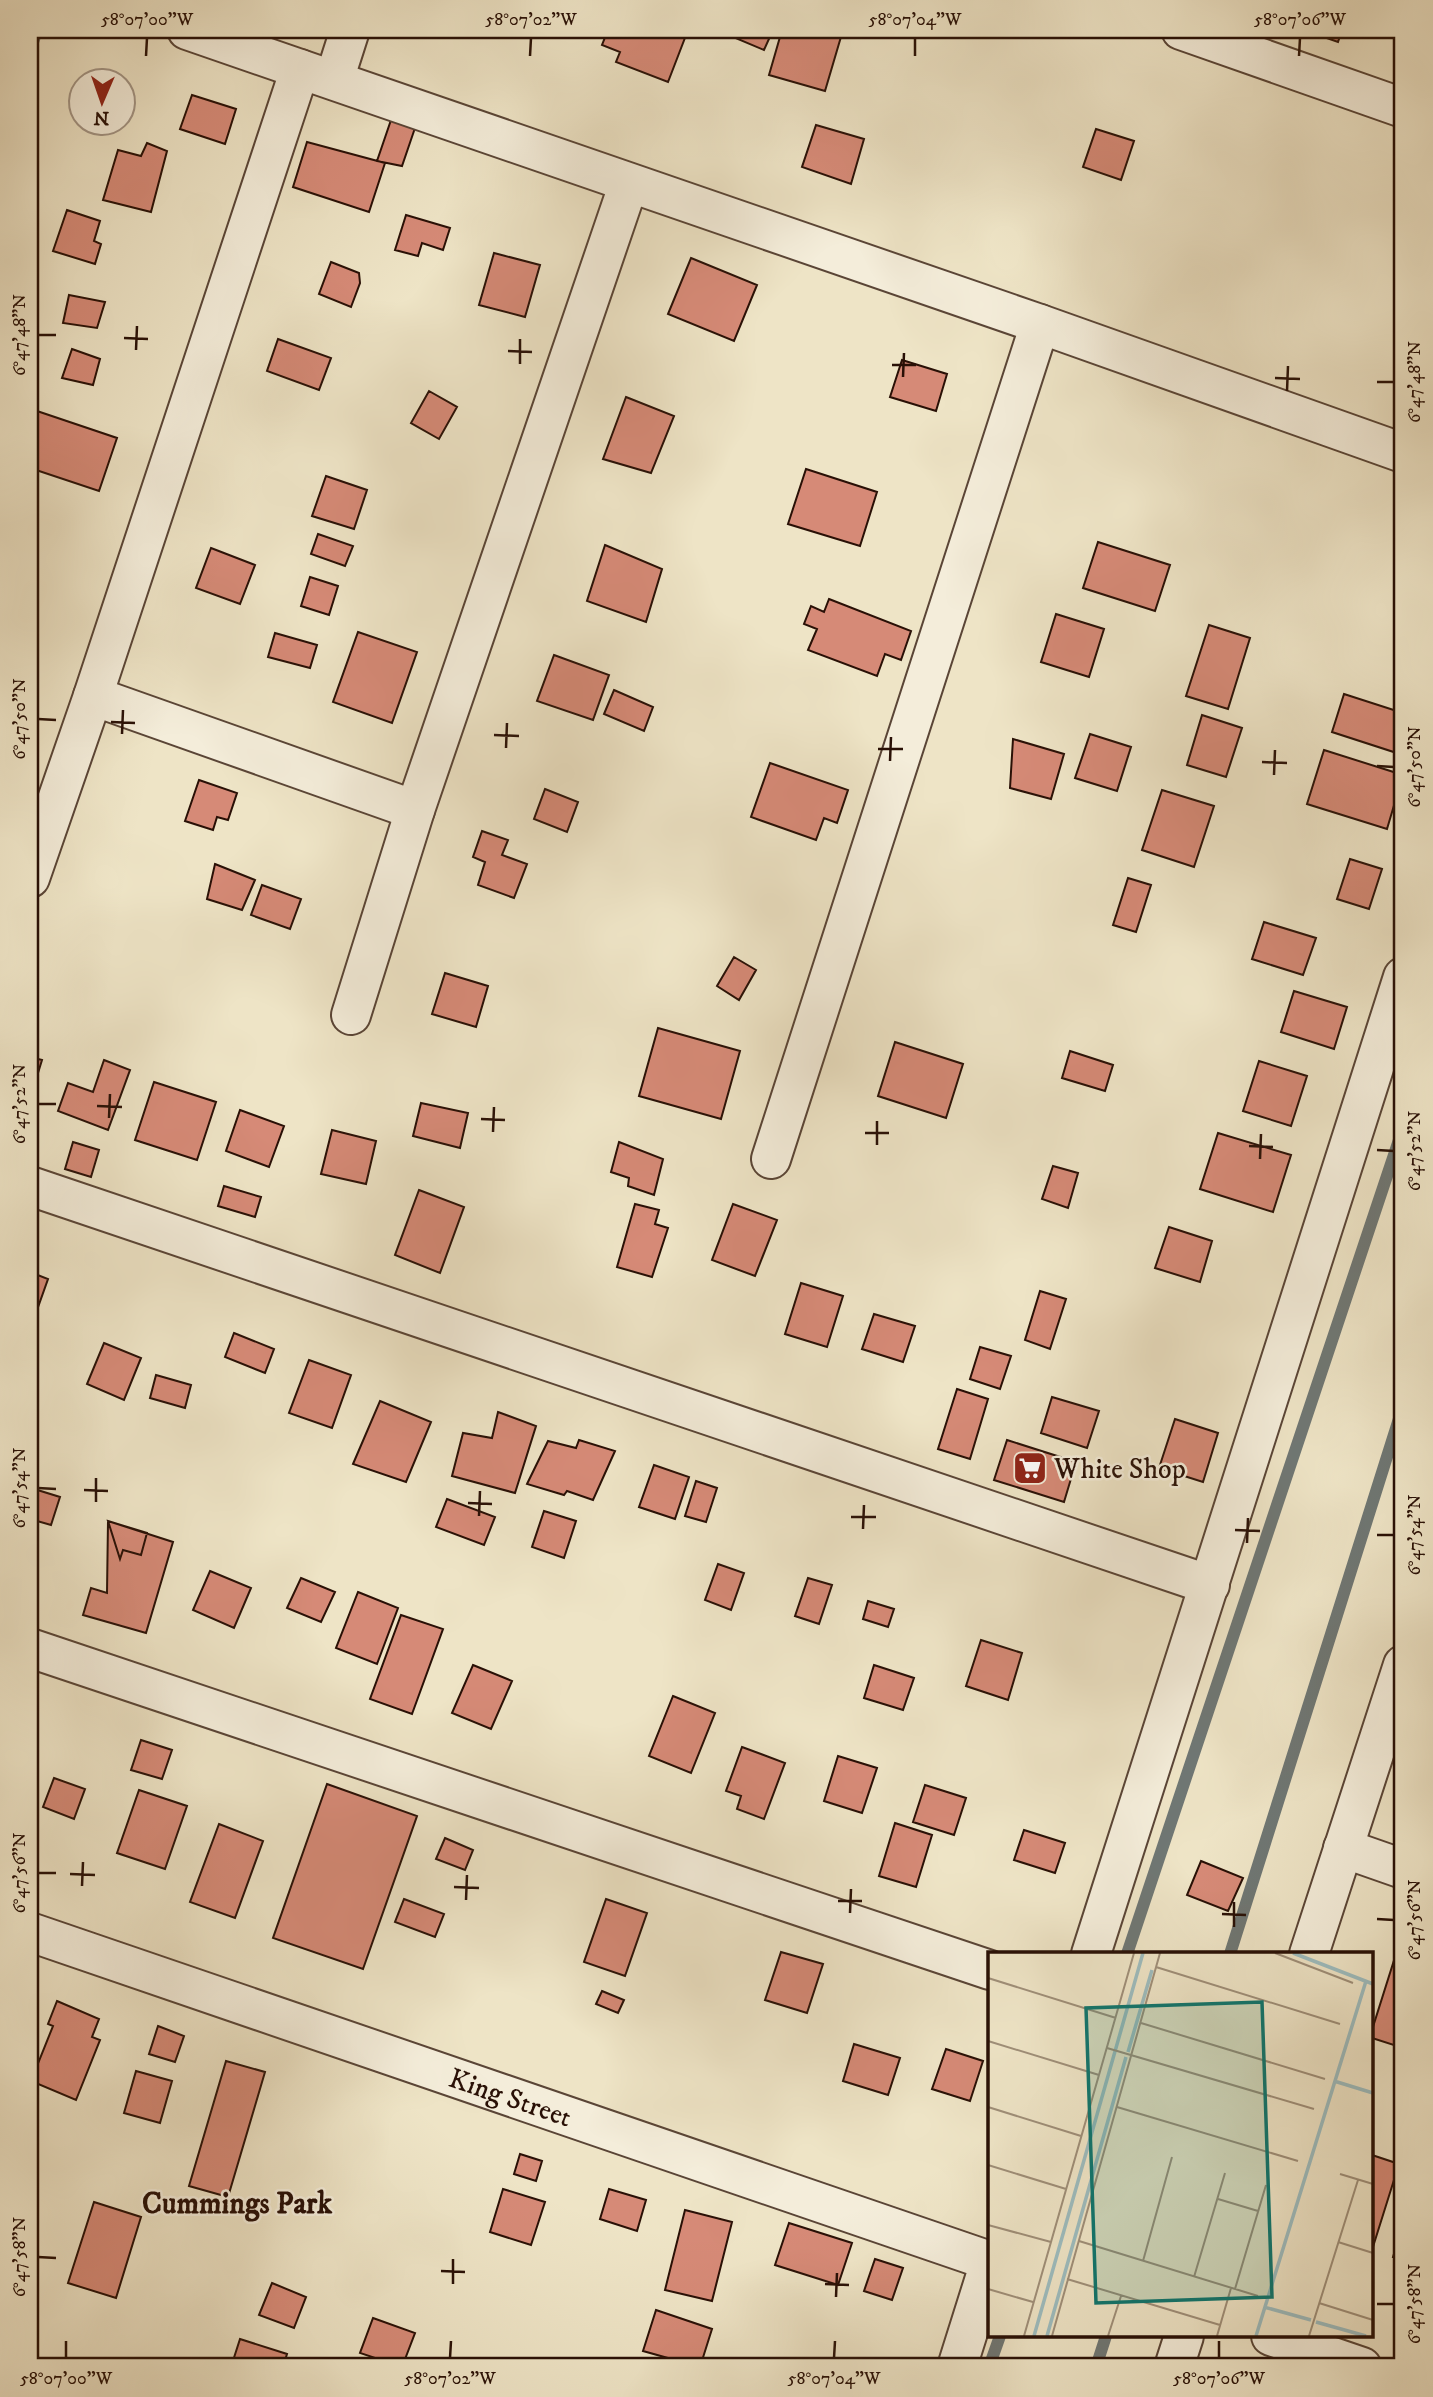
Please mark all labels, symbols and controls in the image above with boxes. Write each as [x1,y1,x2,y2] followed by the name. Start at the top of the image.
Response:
[101,9,194,31] text: 58°07'00"W
[485,9,577,31] text: 58°07'02"W
[869,9,962,31] text: 58°07'04"W
[1254,9,1346,31] text: 58°07'06"W
[66,66,136,136] north arrow
[93,106,110,129] text: N
[9,294,31,376] text: 6°47'48"N
[1404,341,1426,423] text: 6°47'48"N
[9,678,31,760] text: 6°47'50"N
[1404,726,1426,808] text: 6°47'50"N
[9,1064,31,1144] text: 6°47'52"N
[1404,1111,1426,1191] text: 6°47'52"N
[9,1447,31,1529] text: 6°47'54"N
[1011,1449,1049,1487] supermarket icon: White Shop
[1053,1452,1186,1487] place label: White Shop
[1404,1494,1426,1576] text: 6°47'54"N
[9,1832,31,1914] text: 6°47'56"N
[1404,1879,1426,1961] text: 6°47'56"N
[988,1952,1374,2338] inset map
[444,2061,576,2135] street label: King Street
[142,2186,333,2223] district label: Cummings Park
[9,2216,31,2297] text: 6°47'58"N
[1404,2263,1426,2344] text: 6°47'58"N
[20,2368,113,2390] text: 58°07'00"W
[404,2368,496,2390] text: 58°07'02"W
[788,2368,881,2390] text: 58°07'04"W
[1173,2368,1265,2390] text: 58°07'06"W

